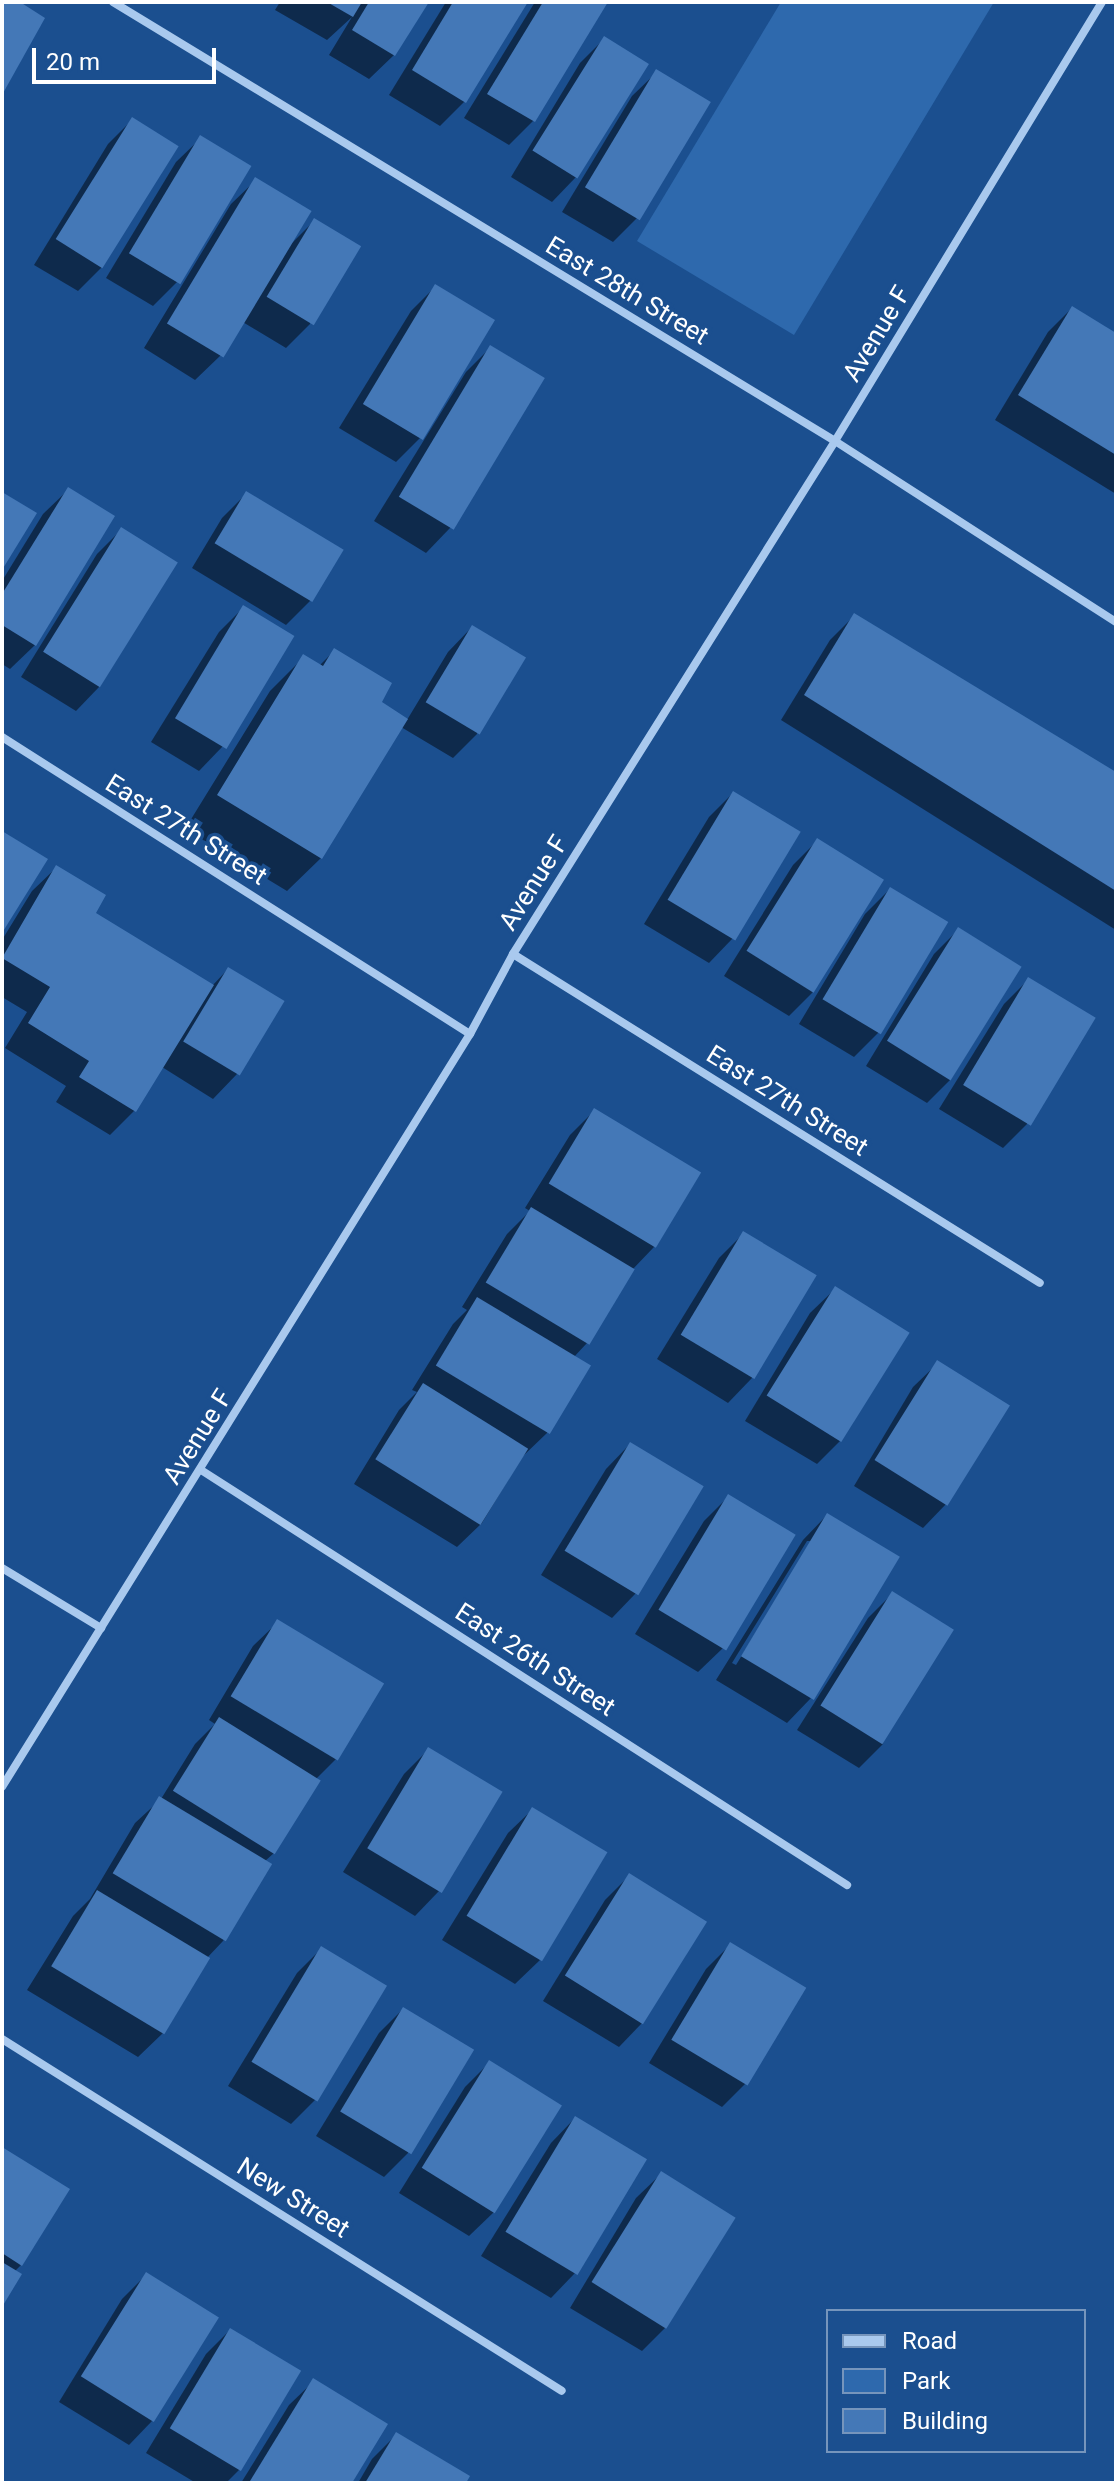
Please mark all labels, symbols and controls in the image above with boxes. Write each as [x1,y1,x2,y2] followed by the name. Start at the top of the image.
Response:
[36,32,220,82] scale bar
[46,48,100,76] text: 20 m
[540,230,714,352] street label: East 28th Street
[836,281,918,387] street label: Avenue F
[100,768,272,892] street label: East 27th Street
[493,830,575,936] street label: Avenue F
[701,1039,873,1163] street label: East 27th Street
[157,1384,239,1490] street label: Avenue F
[449,1597,621,1723] street label: East 26th Street
[231,2151,355,2245] street label: New Street
[826,2309,1086,2453] legend
[902,2327,957,2355] text: Road
[902,2367,950,2395] text: Park
[902,2407,988,2435] text: Building

